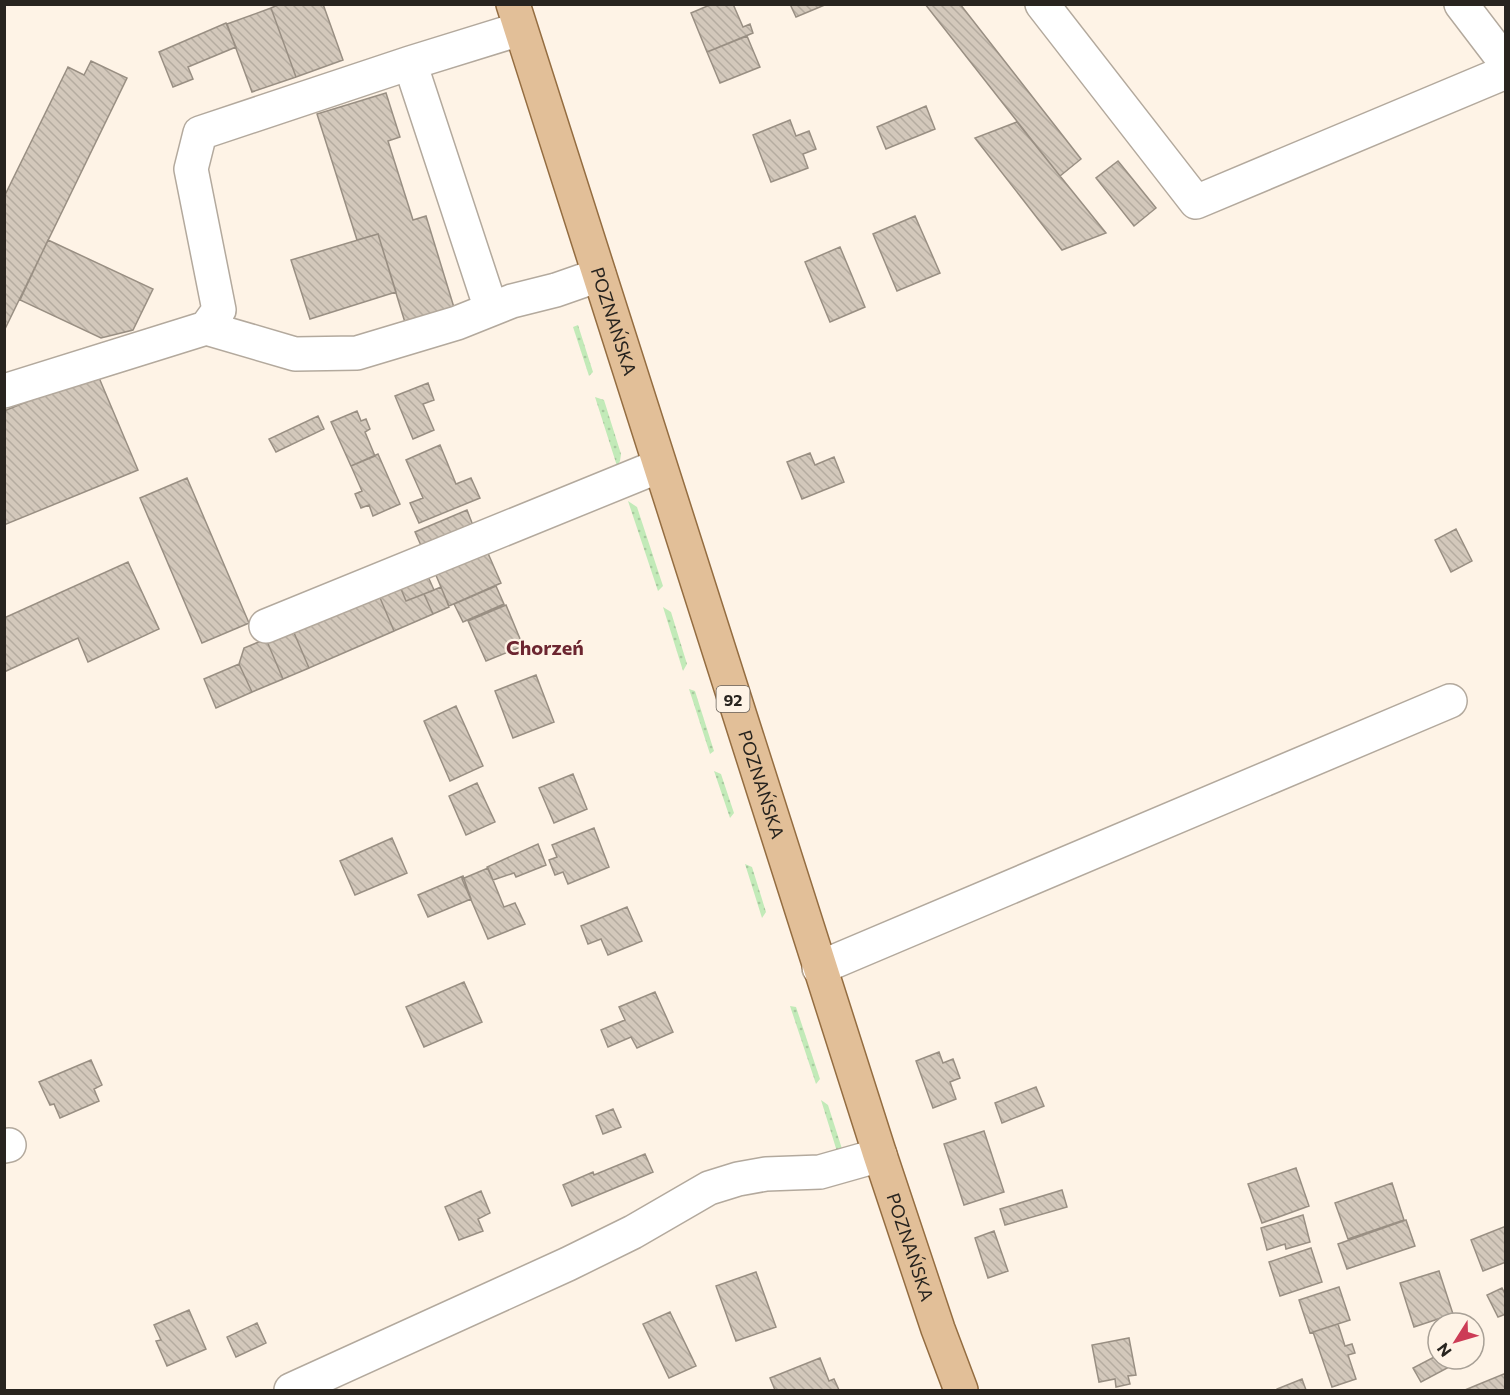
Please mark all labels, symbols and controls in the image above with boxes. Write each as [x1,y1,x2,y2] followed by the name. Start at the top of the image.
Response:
[587,264,642,378] street label: POZNAŃSKA
[506,635,584,659] district label: Chorzeń
[716,686,750,712] road number: 92
[734,727,789,841] street label: POZNAŃSKA
[882,1190,939,1304] street label: POZNAŃSKA
[1426,1311,1486,1371] north arrow
[1432,1340,1455,1361] text: N

